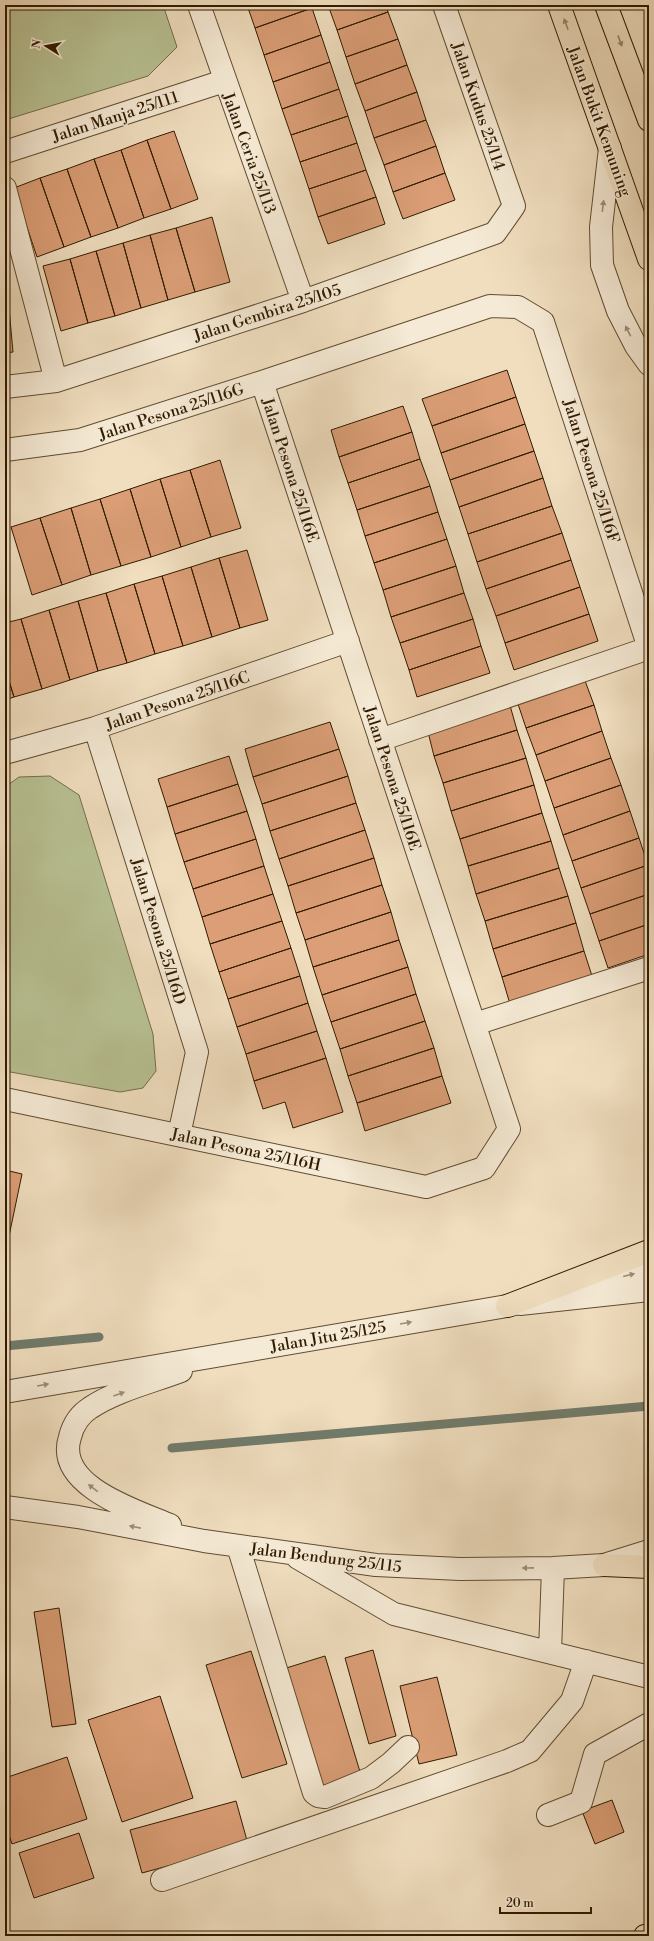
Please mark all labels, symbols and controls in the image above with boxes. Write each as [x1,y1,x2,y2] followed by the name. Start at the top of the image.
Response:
[562,18,568,30] one-way arrow
[26,26,66,66] north arrow
[618,36,624,48] one-way arrow
[29,38,45,50] text: N
[446,39,510,174] street label: Jalan Kudus 25/114
[562,42,636,200] street label: Jalan Bukit Kemuning
[49,87,181,147] street label: Jalan Manja 25/111
[217,89,280,217] street label: Jalan Ceria 25/113
[600,200,607,213] one-way arrow
[190,280,344,347] street label: Jalan Gembira 25/105
[625,325,631,337] one-way arrow
[95,379,247,445] street label: Jalan Pesona 25/116G
[257,394,323,545] street label: Jalan Pesona 25/116E
[558,396,624,546] street label: Jalan Pesona 25/116F
[102,667,252,735] street label: Jalan Pesona 25/116C
[359,702,425,853] street label: Jalan Pesona 25/116E
[126,855,190,1007] street label: Jalan Pesona 25/116D
[168,1124,323,1176] street label: Jalan Pesona 25/116H
[623,1272,635,1278] one-way arrow
[268,1317,388,1357] street label: Jalan Jitu 25/125
[400,1320,412,1326] one-way arrow
[37,1382,50,1388] one-way arrow
[113,1391,125,1397] one-way arrow
[88,1484,98,1492] one-way arrow
[129,1524,141,1530] one-way arrow
[248,1539,403,1577] street label: Jalan Bendung 25/115
[521,1565,534,1571] one-way arrow
[500,1889,591,1915] scale bar
[506,1896,534,1911] text: 20 m

